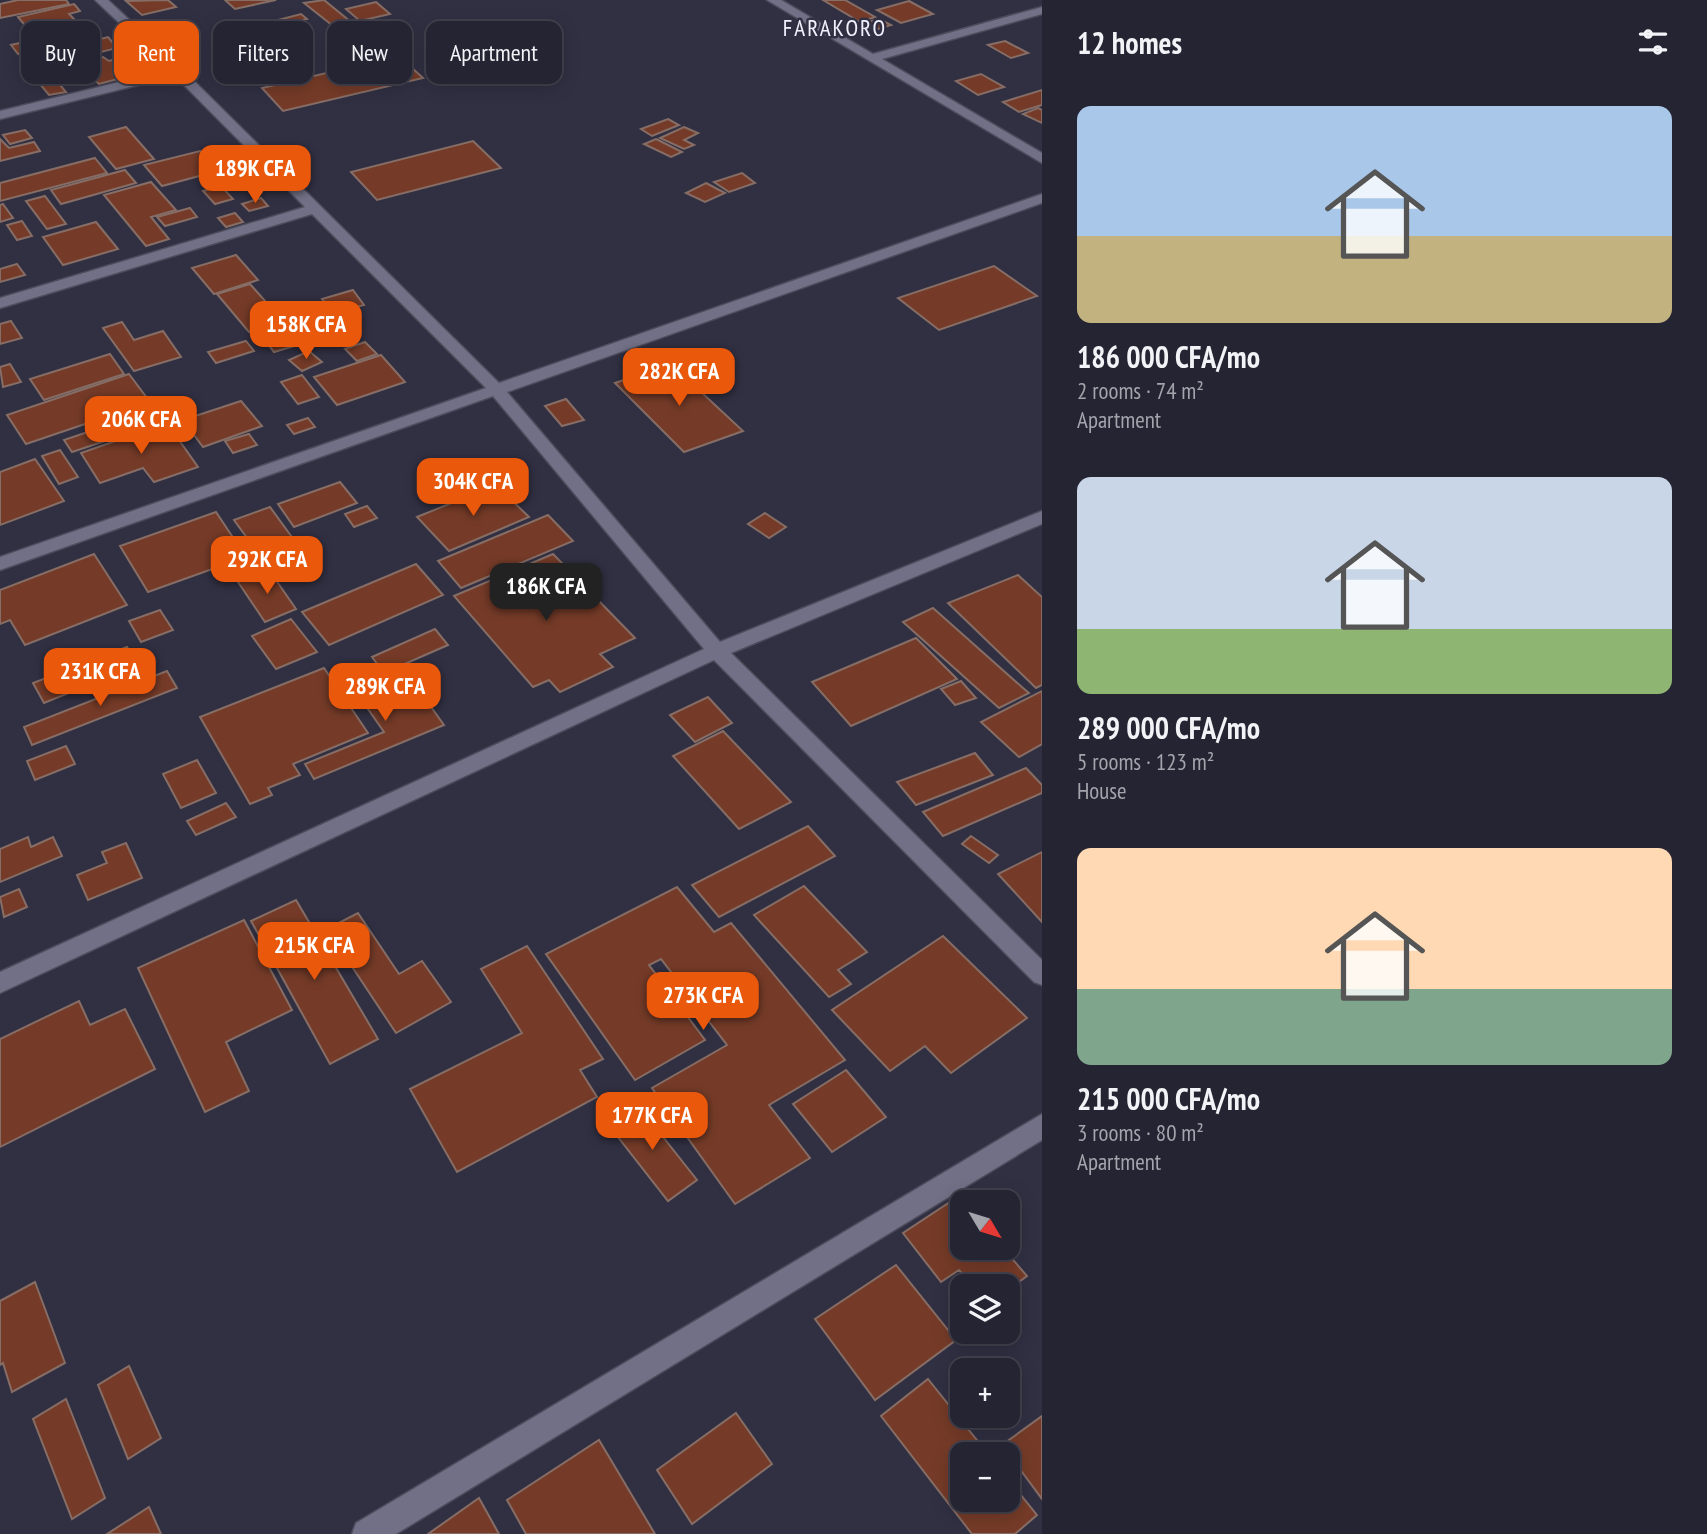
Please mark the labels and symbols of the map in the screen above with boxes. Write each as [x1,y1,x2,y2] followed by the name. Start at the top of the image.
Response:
[783,13,887,42] district label: FARAKORO
[183,146,327,205] pin: 189K CFA
[234,302,378,361] pin: 158K CFA
[607,348,751,408] pin: 282K CFA
[69,396,213,456] pin: 206K CFA
[401,458,545,518] pin: 304K CFA
[195,536,339,596] pin: 292K CFA
[474,564,618,623] pin: 186K CFA
[28,648,172,708] pin: 231K CFA
[313,664,457,723] pin: 289K CFA
[242,922,386,982] pin: 215K CFA
[631,972,775,1032] pin: 273K CFA
[580,1092,724,1152] pin: 177K CFA
[950,1190,1020,1260] north arrow

